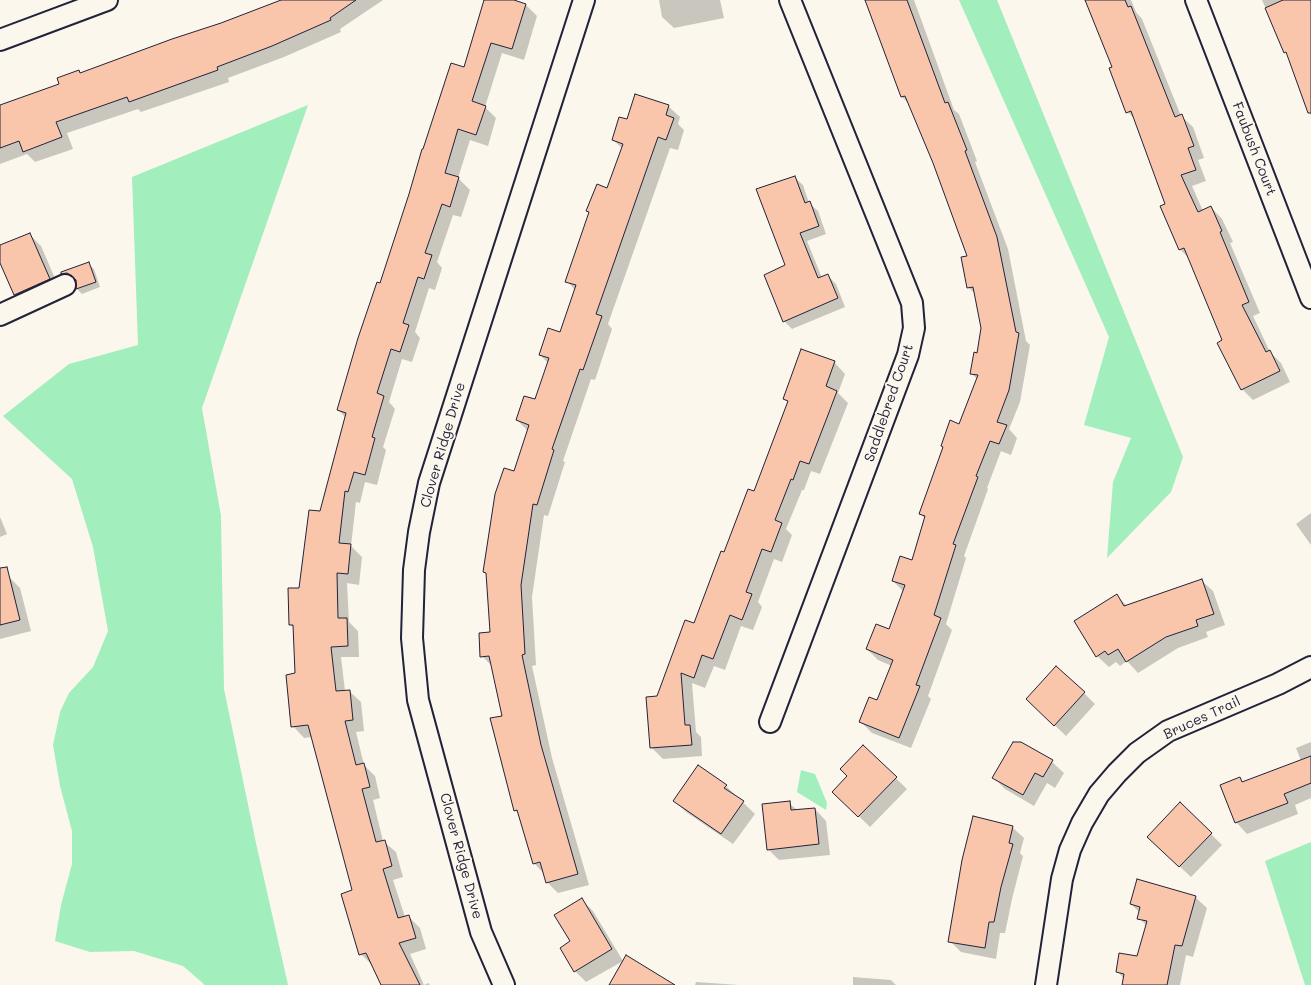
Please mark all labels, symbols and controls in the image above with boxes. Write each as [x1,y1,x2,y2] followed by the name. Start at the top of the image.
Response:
[1228,100,1280,198] street label: Faubush Court
[861,342,917,464] street label: Saddlebred Court
[417,380,469,510] street label: Clover Ridge Drive
[1161,693,1243,743] street label: Bruces Trail
[436,791,486,921] street label: Clover Ridge Drive

